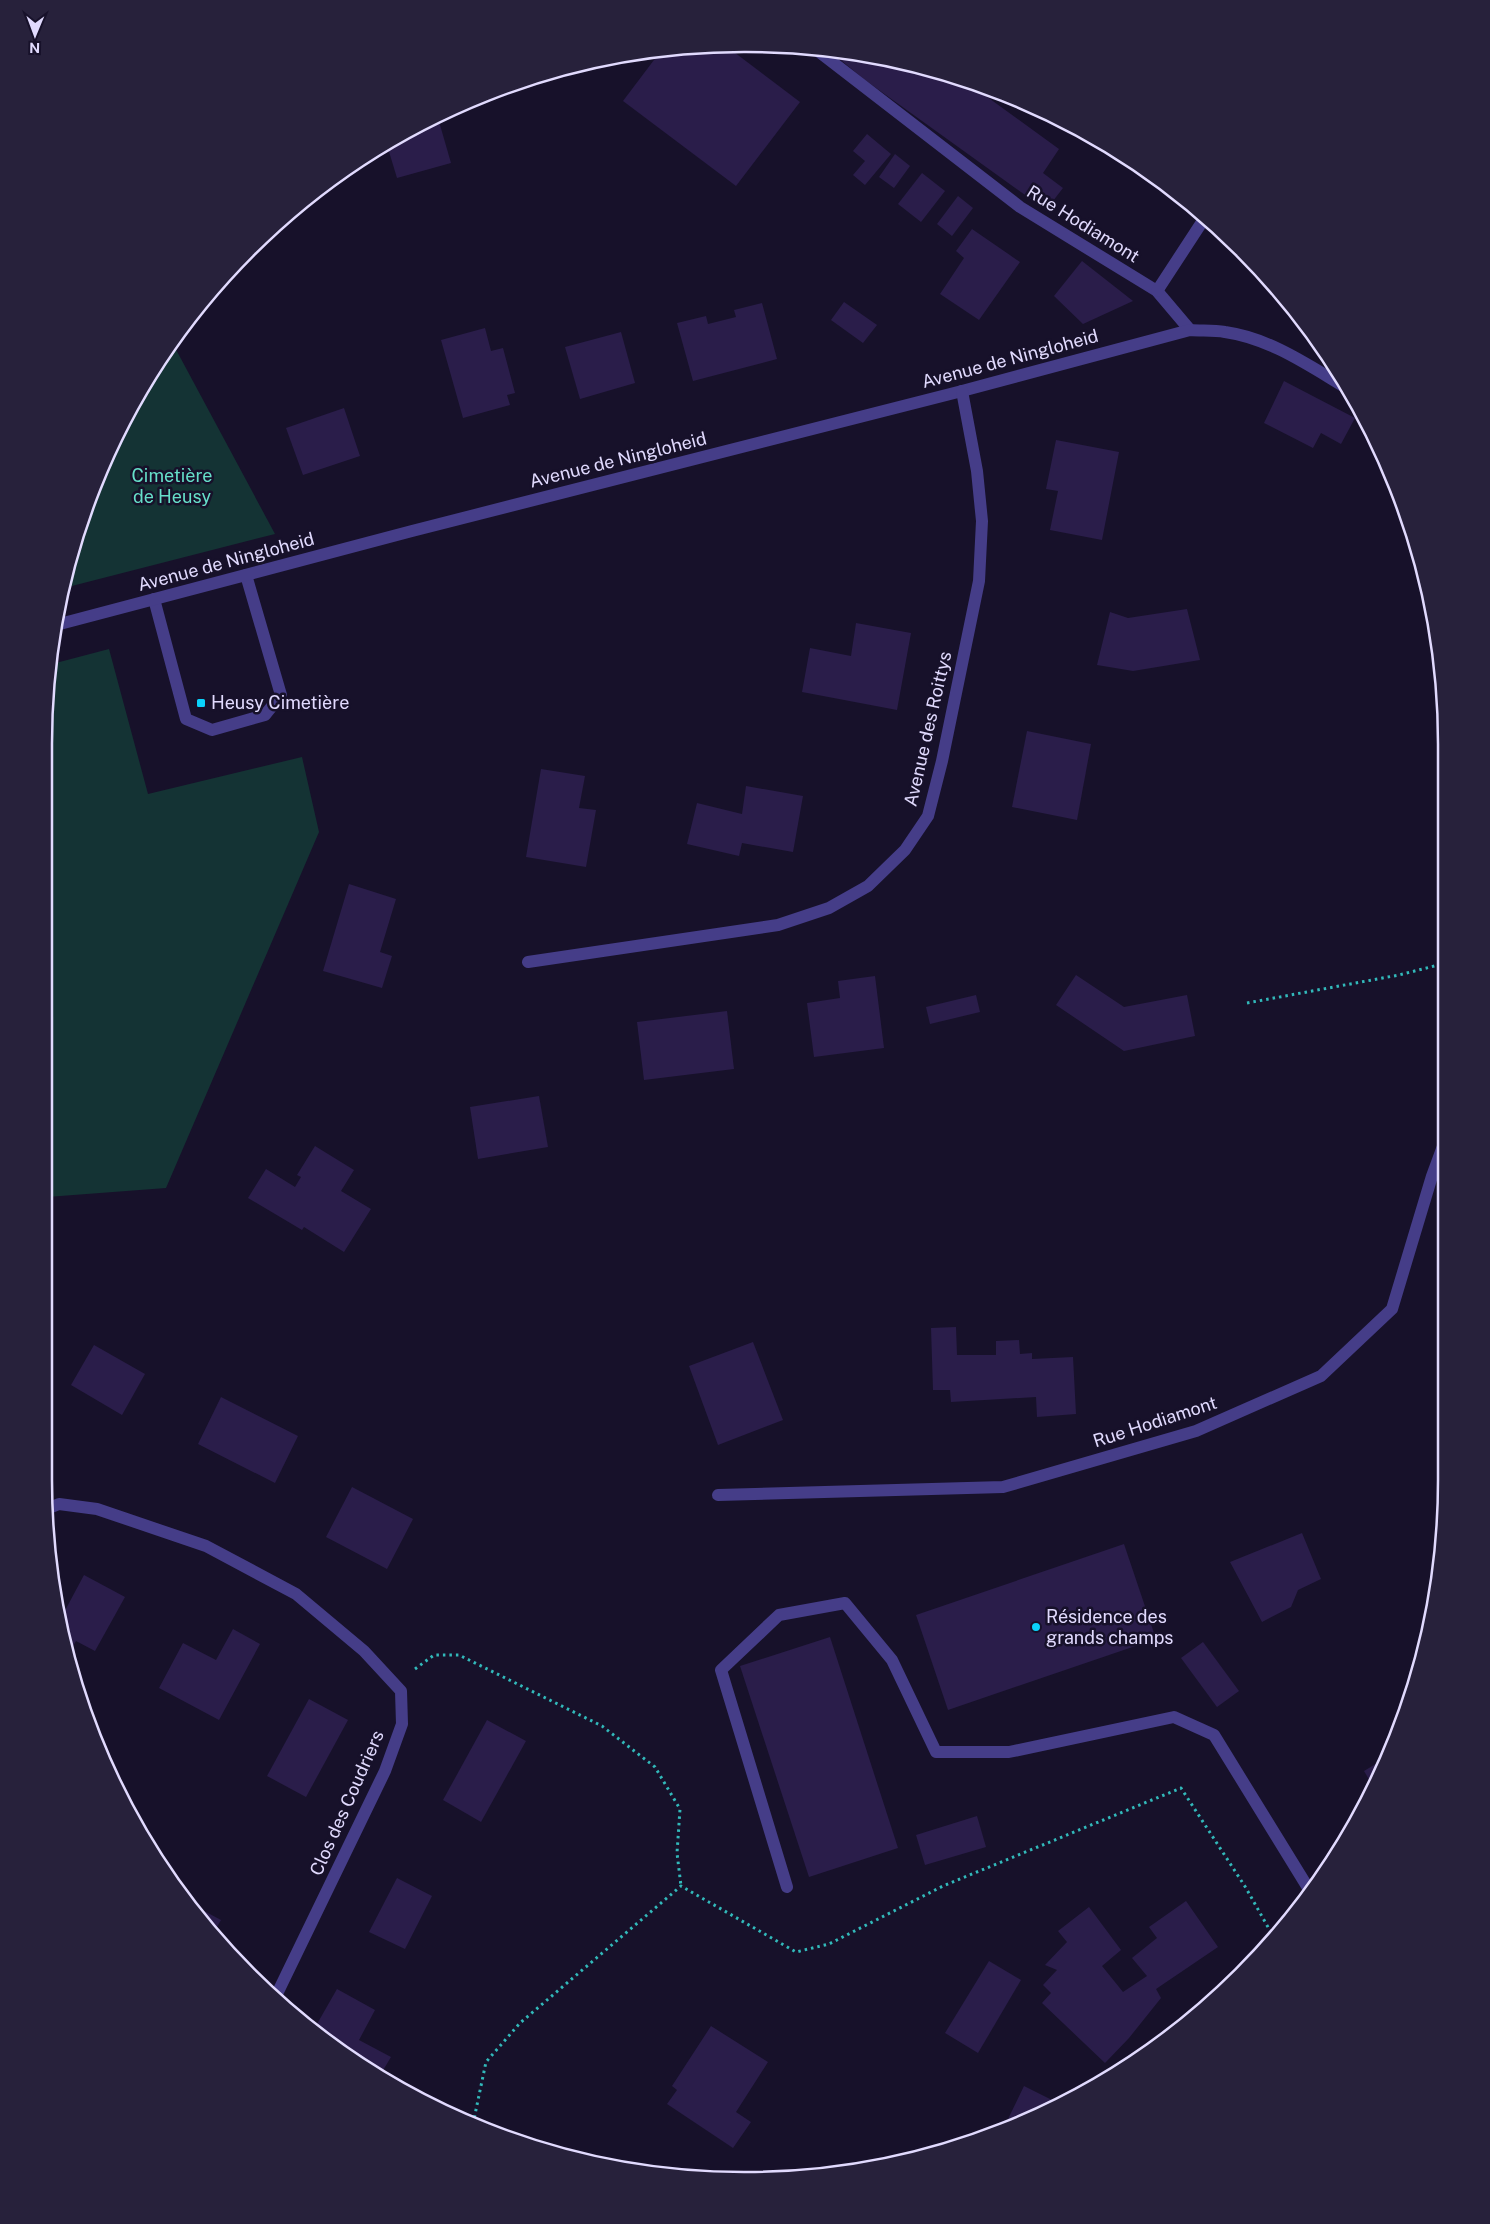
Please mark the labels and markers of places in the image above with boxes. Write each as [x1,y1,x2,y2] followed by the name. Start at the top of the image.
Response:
[211,692,349,713] place label: Heusy Cimetière
[195,697,207,709] marker: Heusy Cimetière
[1046,1606,1173,1648] place label: Résidence des grands champs
[1030,1621,1042,1633] marker: Résidence des grands champs

